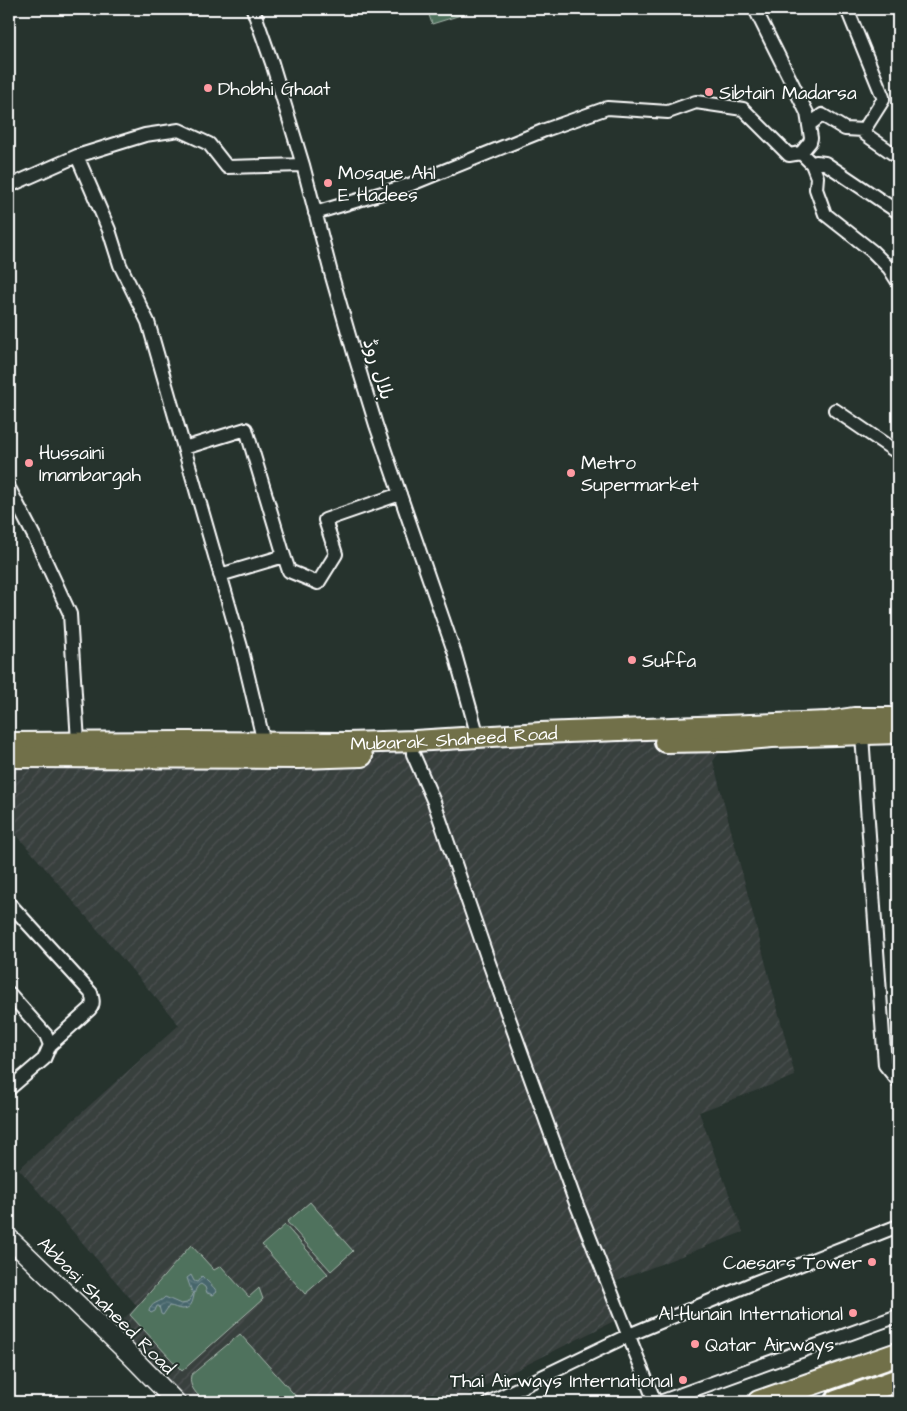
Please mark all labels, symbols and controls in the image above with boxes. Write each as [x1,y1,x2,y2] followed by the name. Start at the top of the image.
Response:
[218,76,331,103] place label: Dhobhi Ghaat
[719,80,857,107] place label: Sibtain Madarsa
[202,82,214,94] marker: Dhobhi Ghaat
[703,86,715,98] marker: Sibtain Madarsa
[338,160,436,209] place label: Mosque Ahl E Hadees
[322,177,334,189] marker: Mosque Ahl E Hadees
[355,335,400,403] street label: بلال روڈ
[39,440,141,490] place label: Hussaini Imambargah
[581,450,699,499] place label: Metro Supermarket
[23,457,35,469] marker: Hussaini Imambargah
[565,467,577,479] marker: Metro Supermarket
[642,648,696,675] place label: Suffa
[626,654,638,666] marker: Suffa
[350,720,558,758] street label: Mubarak Shaheed Road
[31,1231,181,1381] street label: Abbasi Shaheed Road
[723,1250,863,1277] place label: Caesars Tower
[866,1256,878,1268] marker: Caesars Tower
[658,1301,843,1328] place label: Al-Hunain International
[847,1307,859,1319] marker: Al-Hunain International
[705,1332,834,1360] place label: Qatar Airways
[689,1338,701,1350] marker: Qatar Airways
[450,1368,673,1396] place label: Thai Airways International
[677,1374,689,1386] marker: Thai Airways International

